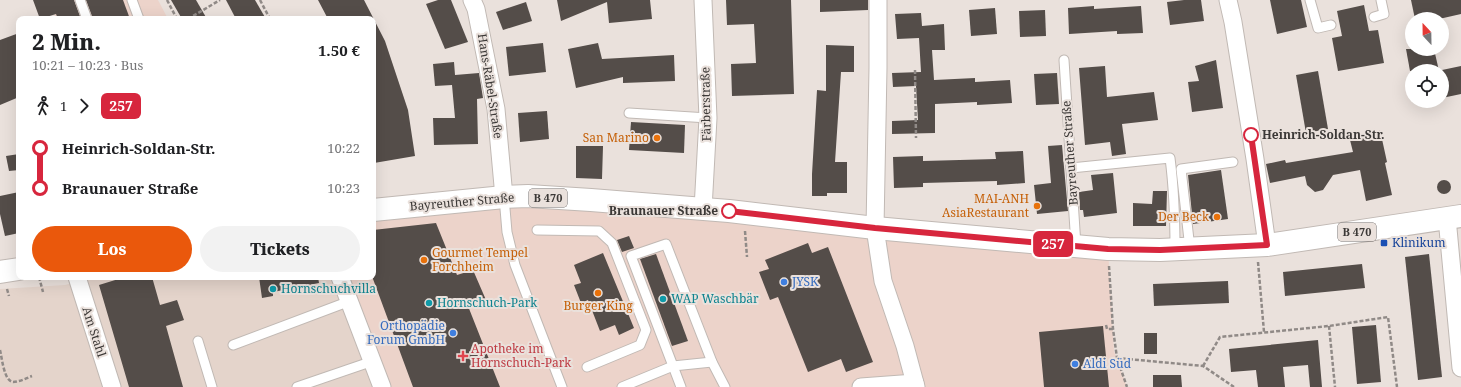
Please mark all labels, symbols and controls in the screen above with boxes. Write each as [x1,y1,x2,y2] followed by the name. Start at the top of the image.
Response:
[1405,12,1449,56] north arrow
[1405,12,1449,108] map controls
[32,26,101,56] text: 2 Min.
[474,32,507,140] street label: Hans-Räbel-Straße
[318,40,360,60] text: 1.50 €
[32,56,143,74] text: 10:21 – 10:23 · Bus
[1405,64,1449,108] button: locate
[696,67,715,141] street label: Färberstraße
[32,95,54,117] icon: walk
[73,95,95,117] icon: forward
[109,96,133,115] text: 257
[60,97,67,115] text: 1
[1057,100,1082,206] street label: Bayreuther Straße
[1262,126,1385,143] place label: Heinrich-Soldan-Str.
[1243,127,1259,143] marker: Heinrich-Soldan-Str.
[583,129,649,146] place label: San Marino
[652,133,662,143] marker: San Marino
[62,138,215,158] text: Heinrich-Soldan-Str.
[327,139,360,157] text: 10:22
[62,178,198,198] text: Braunauer Straße
[327,179,360,197] text: 10:23
[409,188,515,215] street label: Bayreuther Straße
[529,189,567,207] road number: B 470
[942,190,1029,221] place label: MAI-ANH AsiaRestaurant
[1032,201,1042,211] marker: MAI-ANH AsiaRestaurant
[609,202,718,219] place label: Braunauer Straße
[721,203,737,219] marker: Braunauer Straße
[1158,208,1210,225] place label: Der Beck
[1212,212,1222,222] marker: Der Beck
[1338,223,1376,241] road number: B 470
[32,226,192,272] button: Los
[200,226,360,272] button: Tickets
[1030,231,1076,257] line badge: 257
[1041,234,1065,253] text: 257
[1392,234,1446,251] place label: Klinikum
[1379,238,1389,248] marker: Klinikum
[432,244,528,275] place label: Gourmet Tempel Forchheim
[419,255,429,265] marker: Gourmet Tempel Forchheim
[791,273,819,290] place label: JYSK
[779,277,789,287] marker: JYSK
[281,280,376,297] place label: Hornschuchvilla
[268,284,278,294] marker: Hornschuchvilla
[593,288,603,298] marker: Burger King
[671,290,759,307] place label: WAP Waschbär
[437,294,538,311] place label: Hornschuch-Park
[658,294,668,304] marker: WAP Waschbär
[563,297,633,314] place label: Burger King
[424,298,434,308] marker: Hornschuch-Park
[78,305,111,359] street label: Am Stahl
[367,317,445,348] place label: Orthopädie Forum GmbH
[448,328,458,338] marker: Orthopädie Forum GmbH
[471,340,572,371] place label: Apotheke im Hornschuch-Park
[458,351,468,361] marker: Apotheke im Hornschuch-Park
[1083,355,1132,372] place label: Aldi Süd
[1070,359,1080,369] marker: Aldi Süd

